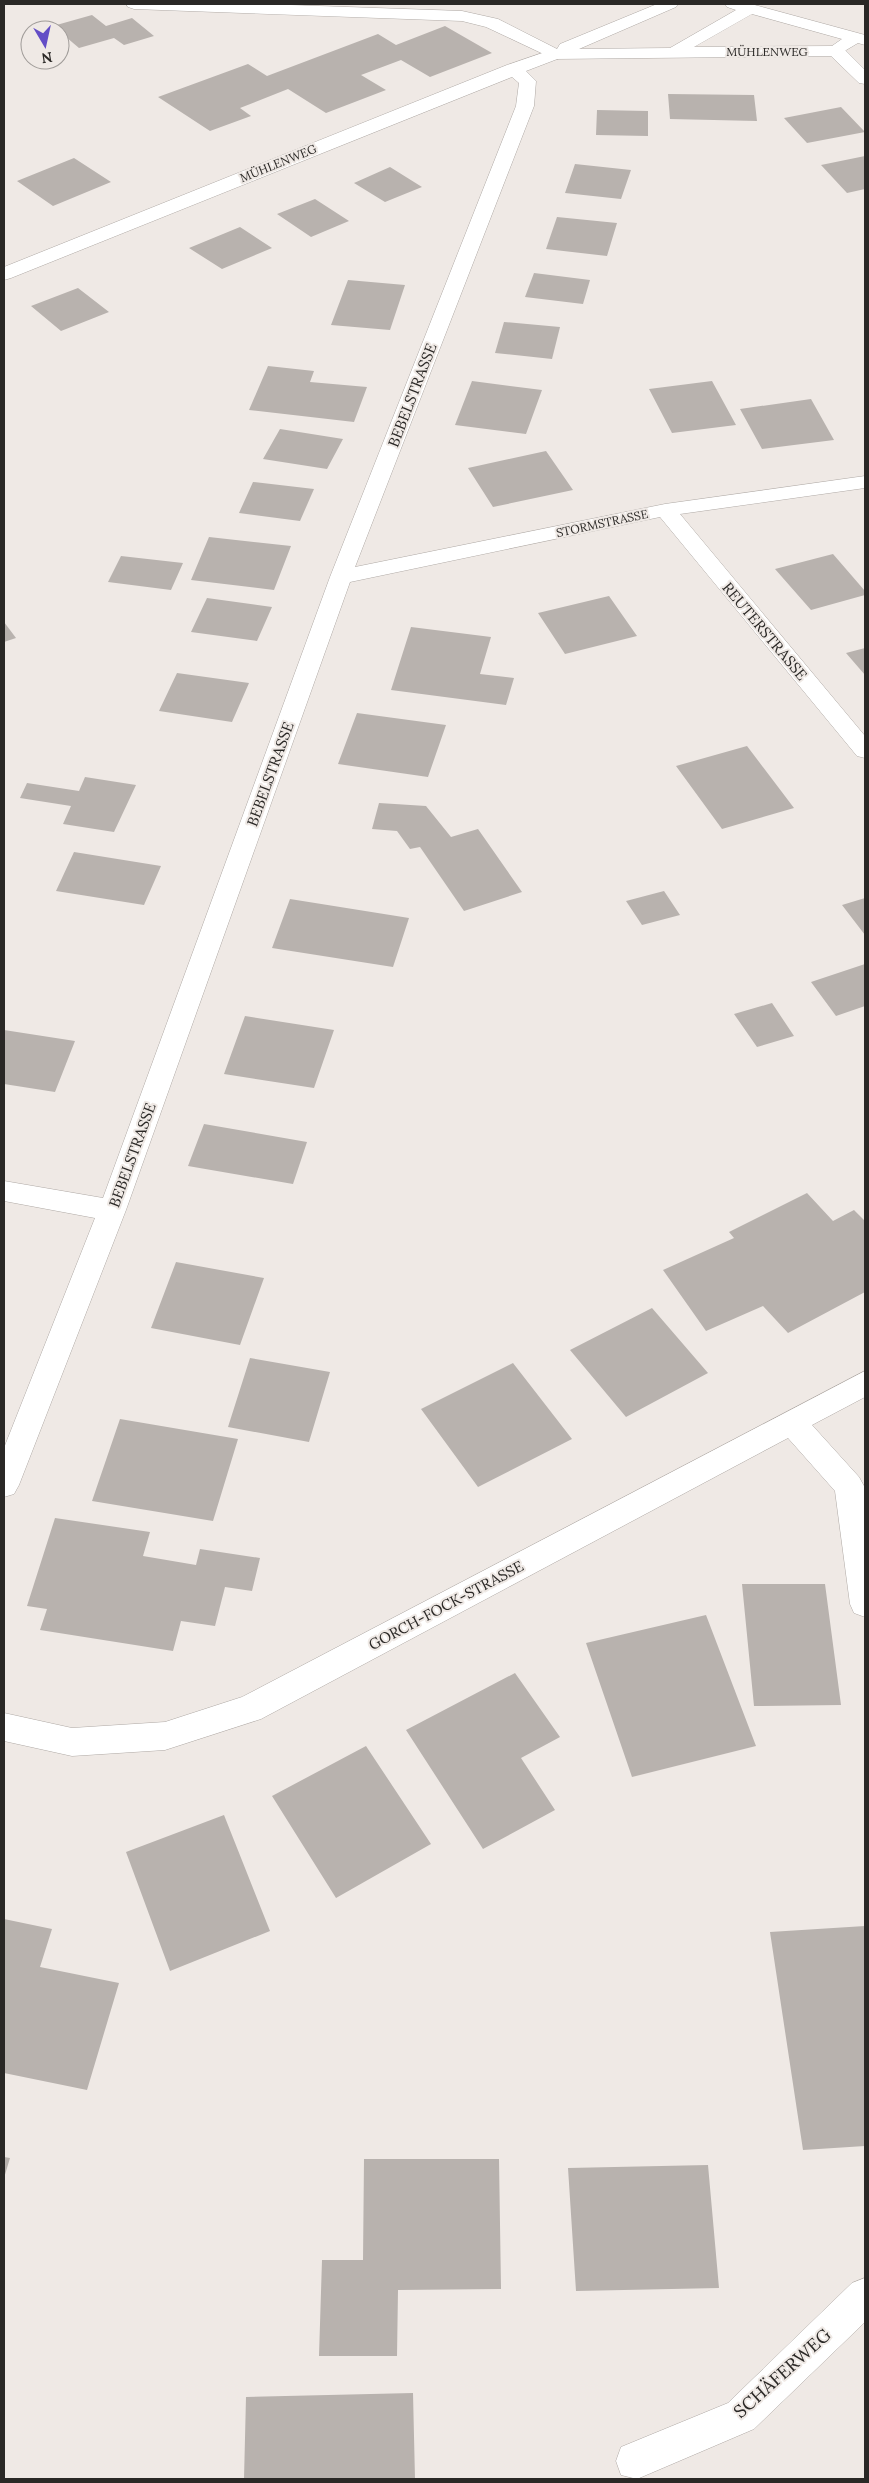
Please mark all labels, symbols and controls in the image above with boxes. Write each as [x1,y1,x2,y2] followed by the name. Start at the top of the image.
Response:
[20,20,70,70] north arrow
[726,44,808,59] street label: MÜHLENWEG
[40,48,54,68] text: N
[237,141,319,185] street label: MÜHLENWEG
[383,340,441,450] street label: BEBELSTRASSE
[555,506,649,540] street label: STORMSTRASSE
[718,578,812,684] street label: REUTERSTRASSE
[242,719,298,829] street label: BEBELSTRASSE
[104,1100,160,1210] street label: BEBELSTRASSE
[365,1556,527,1654] street label: GORCH-FOCK-STRASSE
[729,2323,836,2423] street label: SCHÄFERWEG

